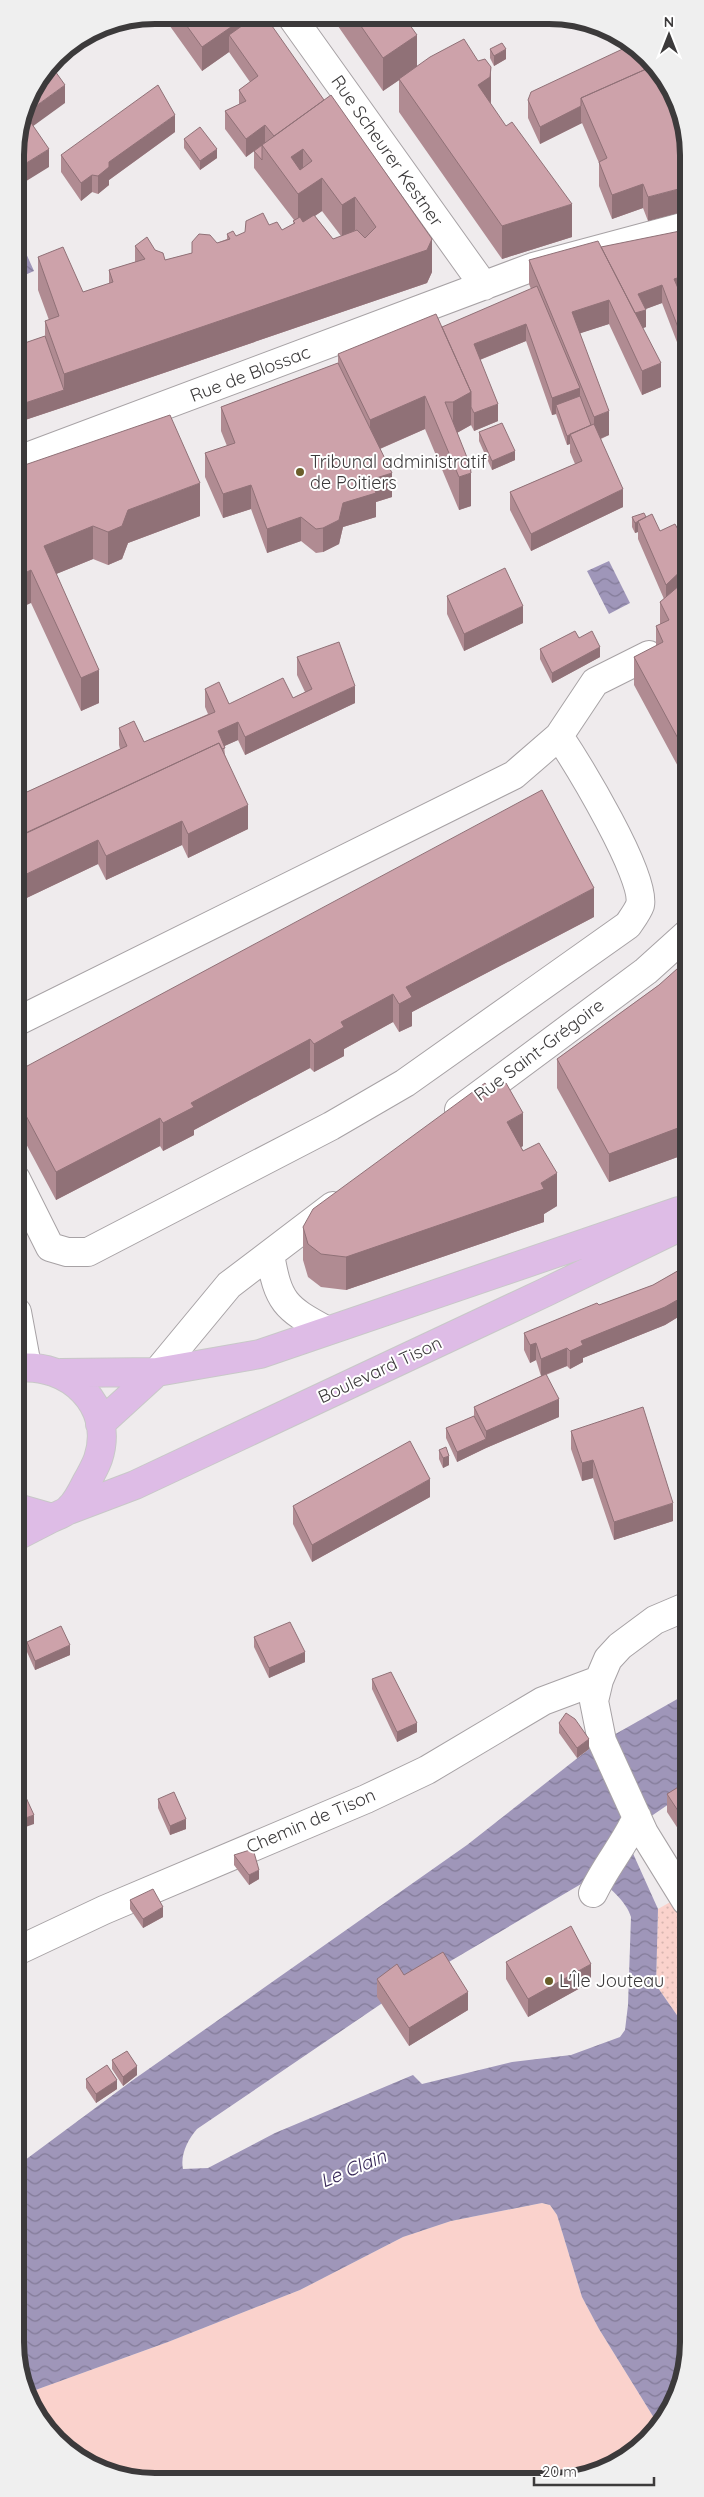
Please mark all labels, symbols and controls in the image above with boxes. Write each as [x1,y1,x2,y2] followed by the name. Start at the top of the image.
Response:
[644,10,694,60] north arrow
[664,13,674,31] text: N
[326,70,448,231] street label: Rue Scheurer Kestner
[186,340,313,407] street label: Rue de Blossac
[310,450,488,494] place label: Tribunal administratif de Poitiers
[294,466,306,478] marker: Tribunal administratif de Poitiers
[469,993,608,1106] street label: Rue Saint-Grégoire
[314,1331,445,1408] street label: Boulevard Tison
[243,1783,379,1858] street label: Chemin de Tison
[559,1969,664,1992] place label: L'Île Jouteau
[543,1975,555,1987] marker: L'Île Jouteau
[316,2143,391,2193] water label: Le Clain
[534,2454,654,2486] scale bar
[542,2462,577,2481] text: 20 m

